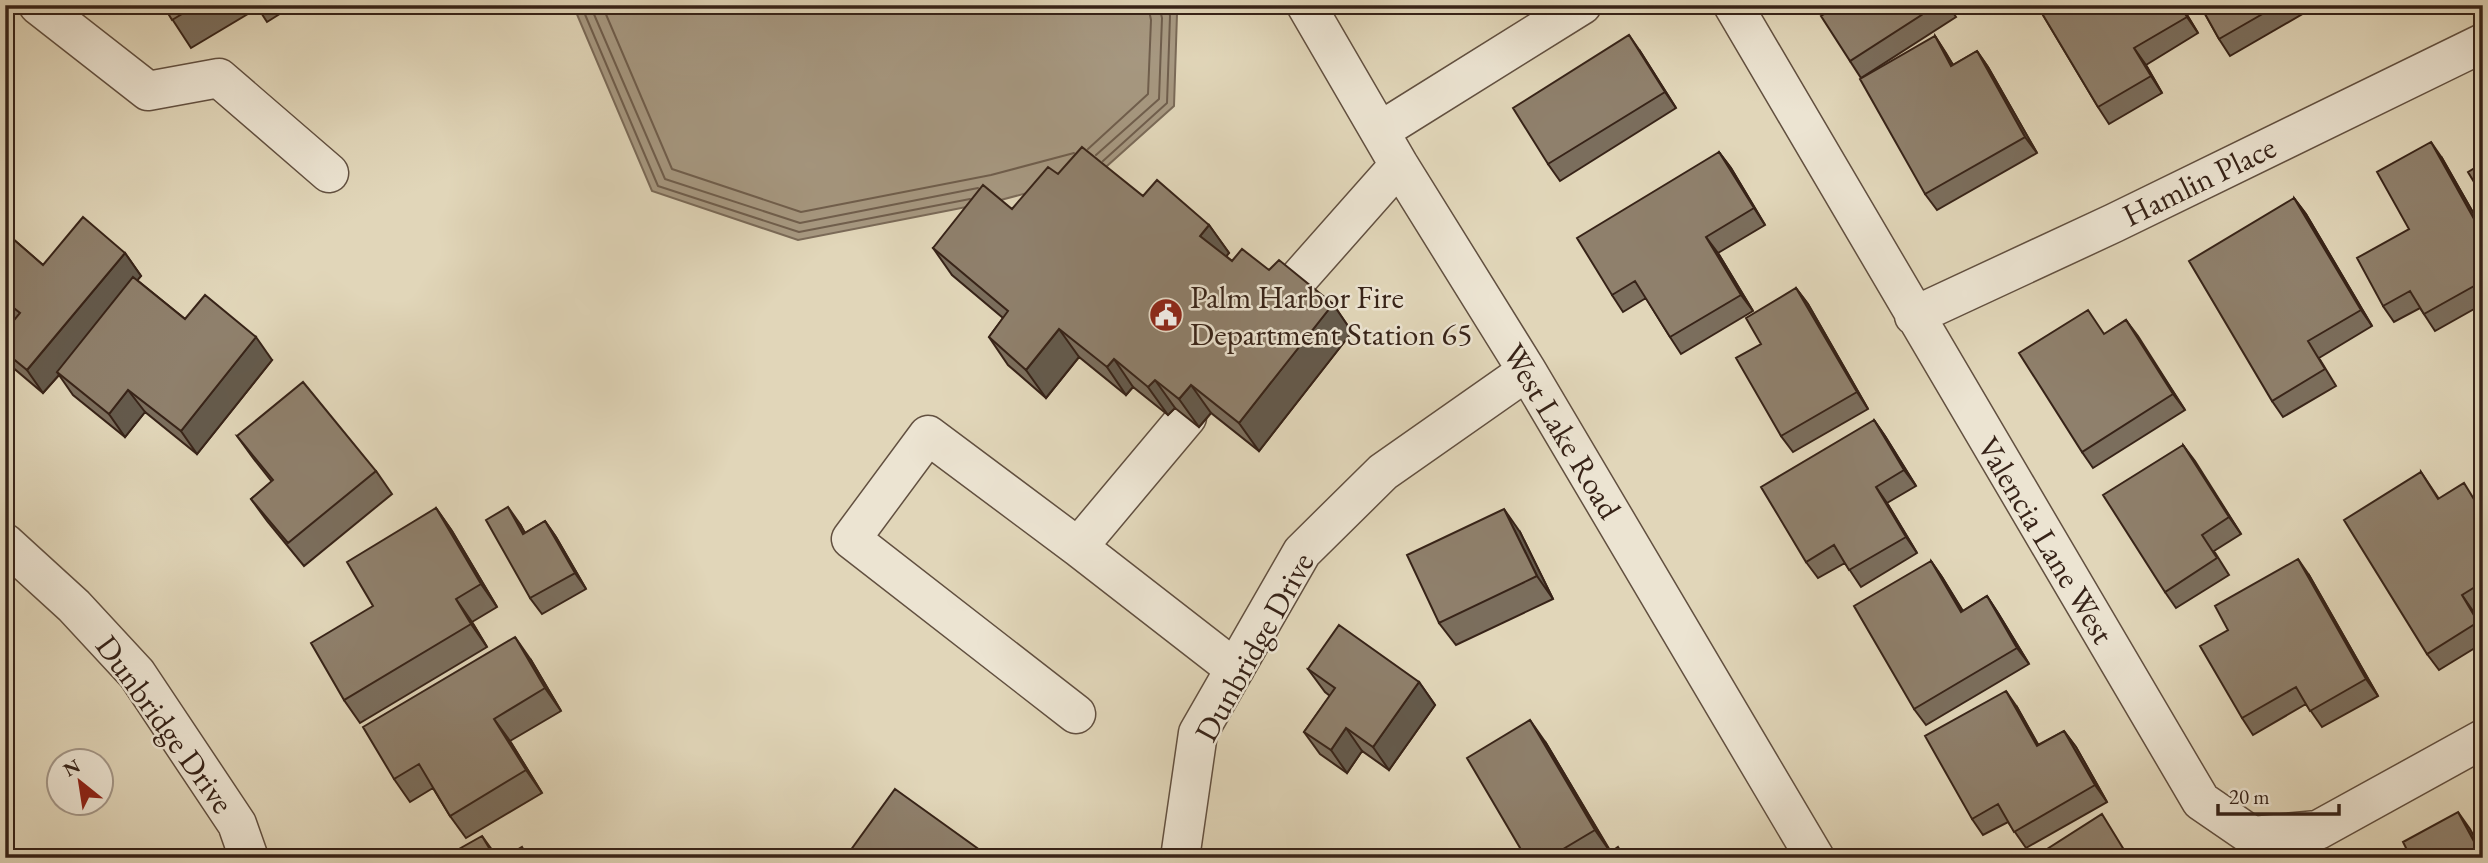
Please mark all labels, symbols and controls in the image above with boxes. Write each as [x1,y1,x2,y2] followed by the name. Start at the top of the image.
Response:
[2115,126,2283,236] street label: Hamlin Place
[1190,276,1472,355] place label: Palm Harbor Fire Department Station 65
[1147,296,1185,334] public building icon: Palm Harbor Fire Department Station 65
[1493,335,1631,527] street label: West Lake Road
[1968,429,2124,651] street label: Valencia Lane West
[1185,545,1323,749] street label: Dunbridge Drive
[86,627,244,821] street label: Dunbridge Drive
[46,748,116,818] north arrow
[59,753,85,782] text: N
[2218,772,2339,816] scale bar
[2229,783,2270,810] text: 20 m

